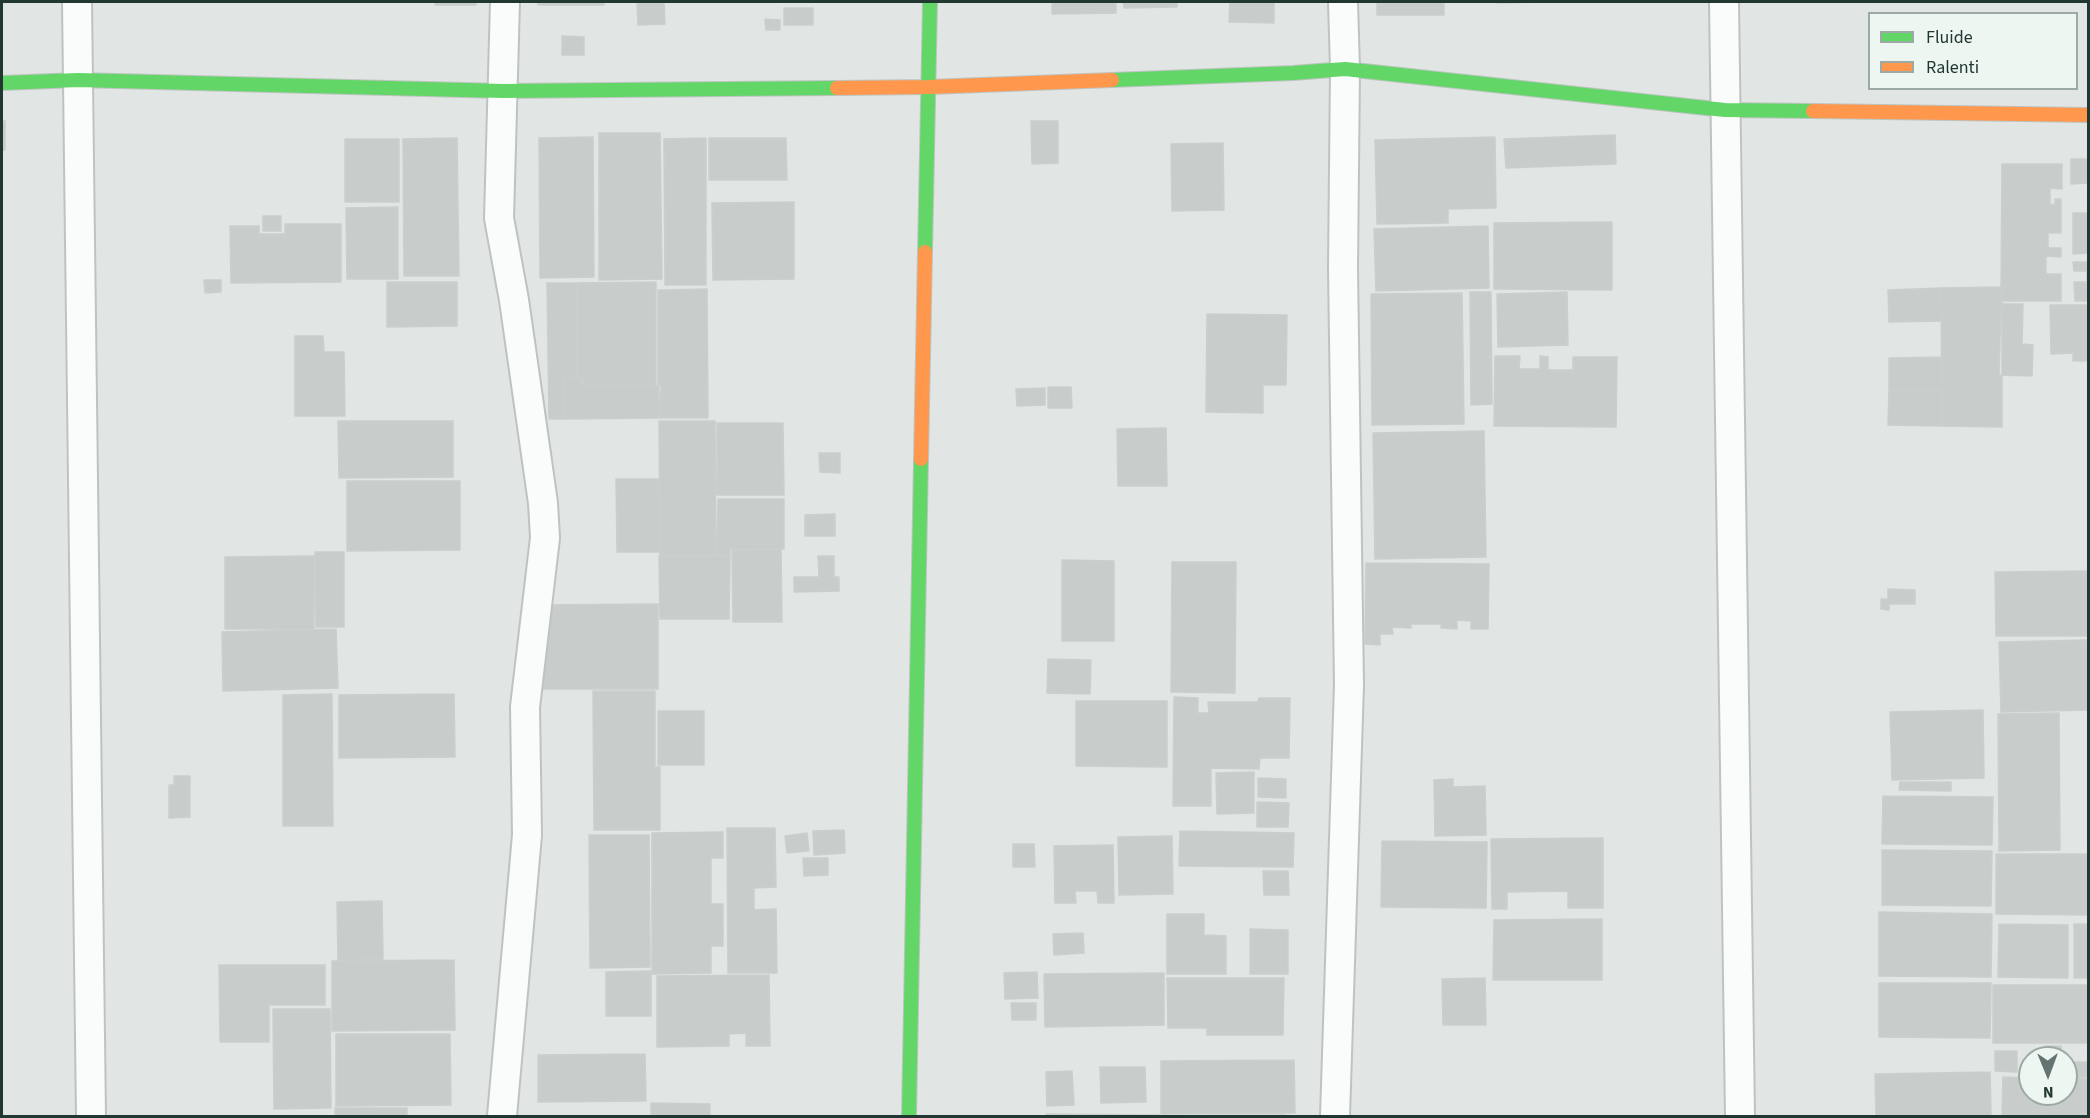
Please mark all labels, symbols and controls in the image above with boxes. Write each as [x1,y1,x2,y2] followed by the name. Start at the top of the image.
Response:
[1868,12,2078,90] legend
[1926,25,1973,50] text: Fluide
[1926,55,1979,80] text: Ralenti
[2018,1046,2078,1106] north arrow
[2043,1081,2054,1103] text: N

